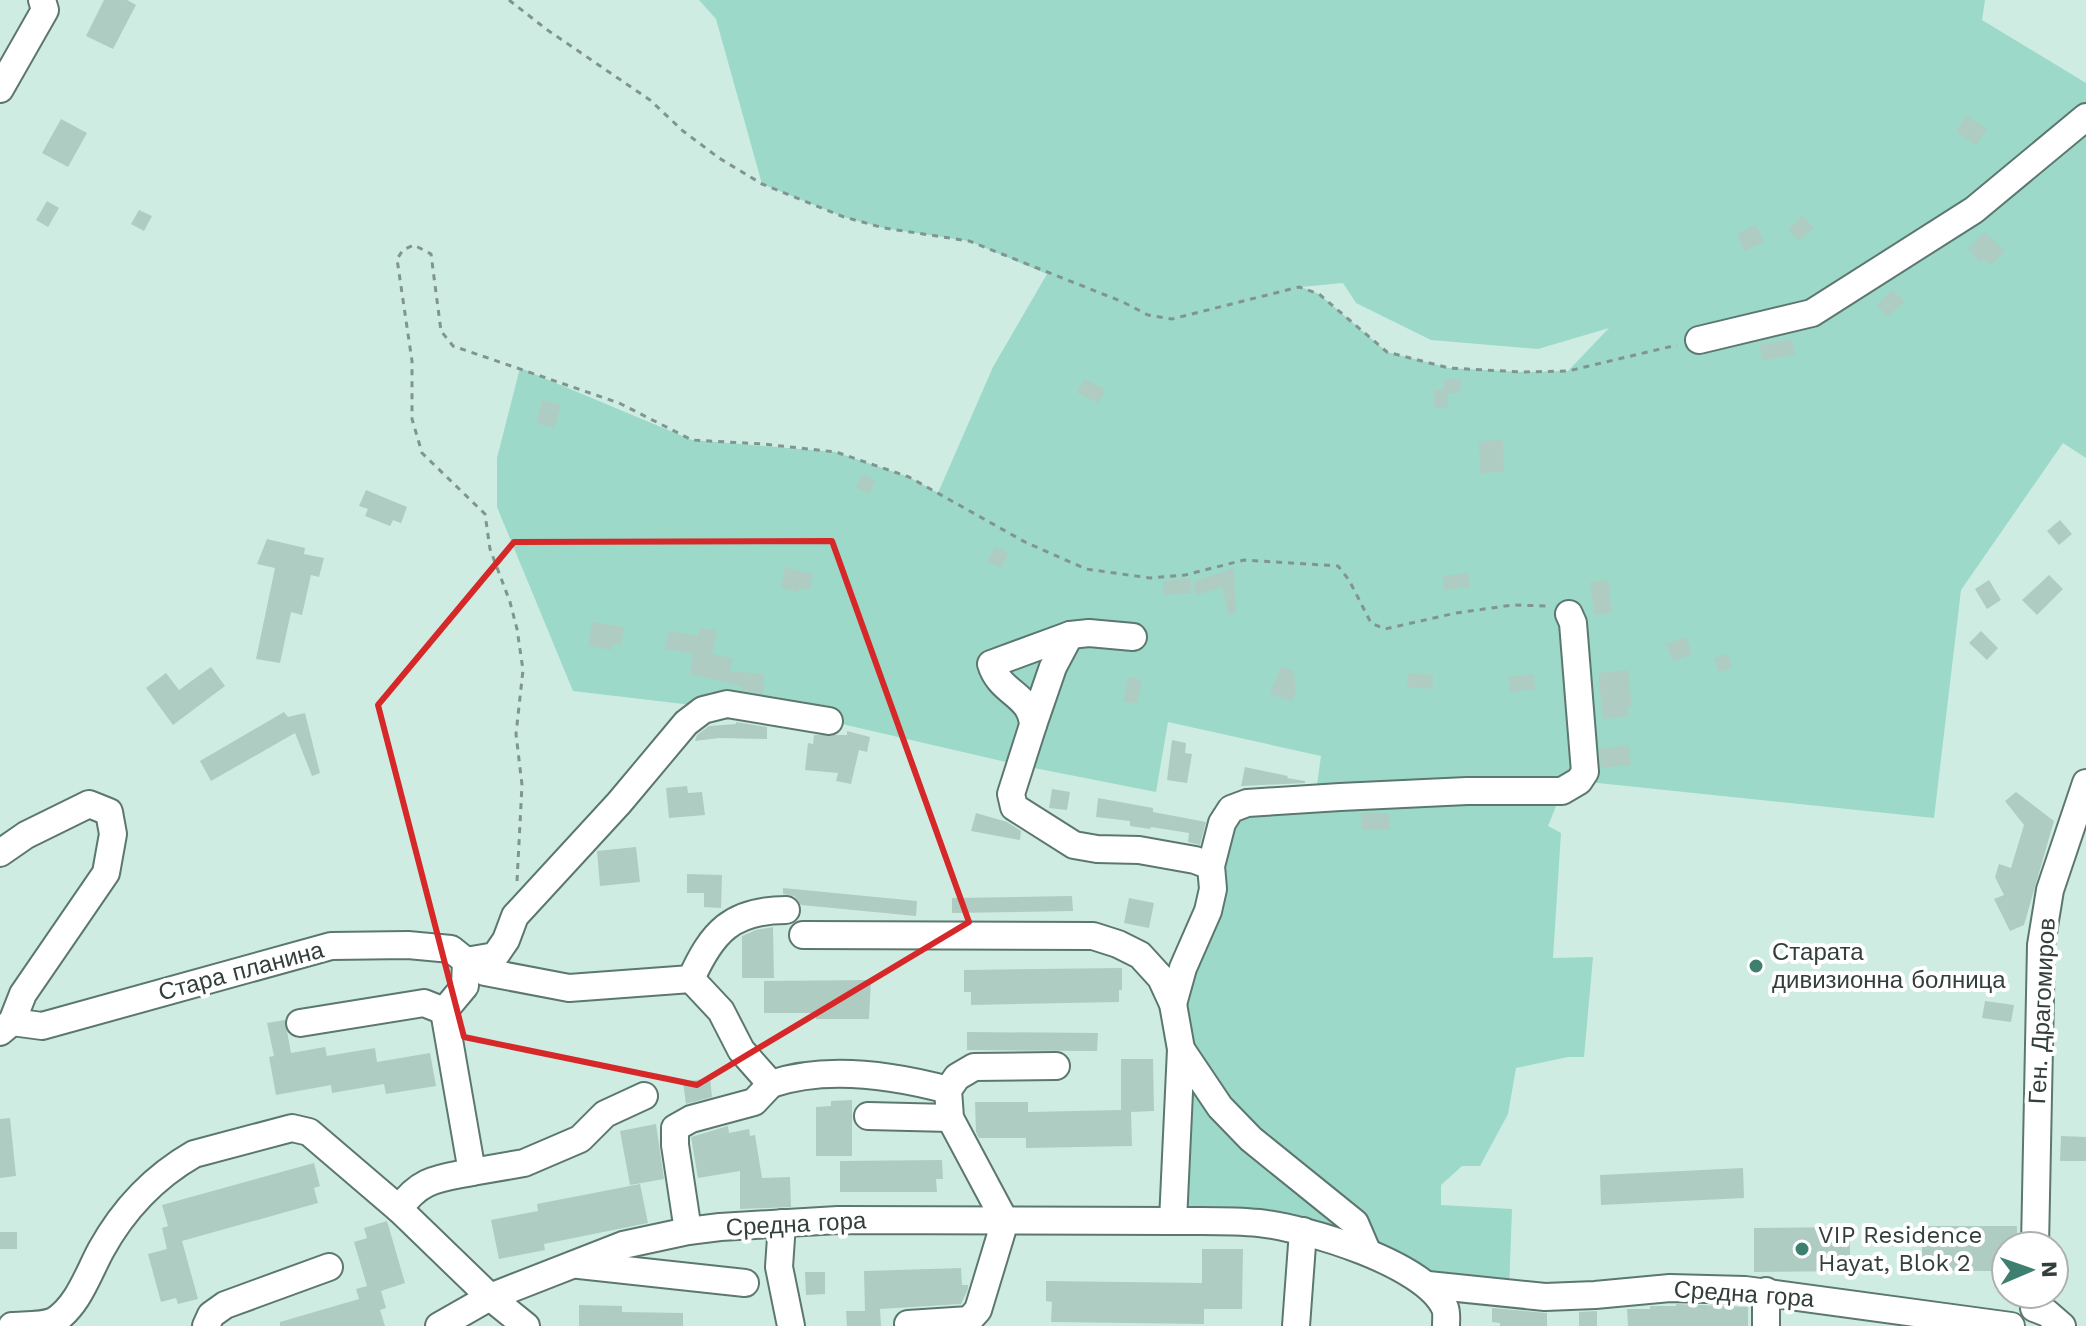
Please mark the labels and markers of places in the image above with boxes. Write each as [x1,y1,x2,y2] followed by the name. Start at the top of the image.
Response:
[1772,938,2006,994] place label: Старата дивизионна болница
[1747,957,1765,975] marker: Старата дивизионна болница
[1818,1221,1982,1277] place label: VIP Residence Hayat, Blok 2
[1793,1240,1811,1258] marker: VIP Residence Hayat, Blok 2

